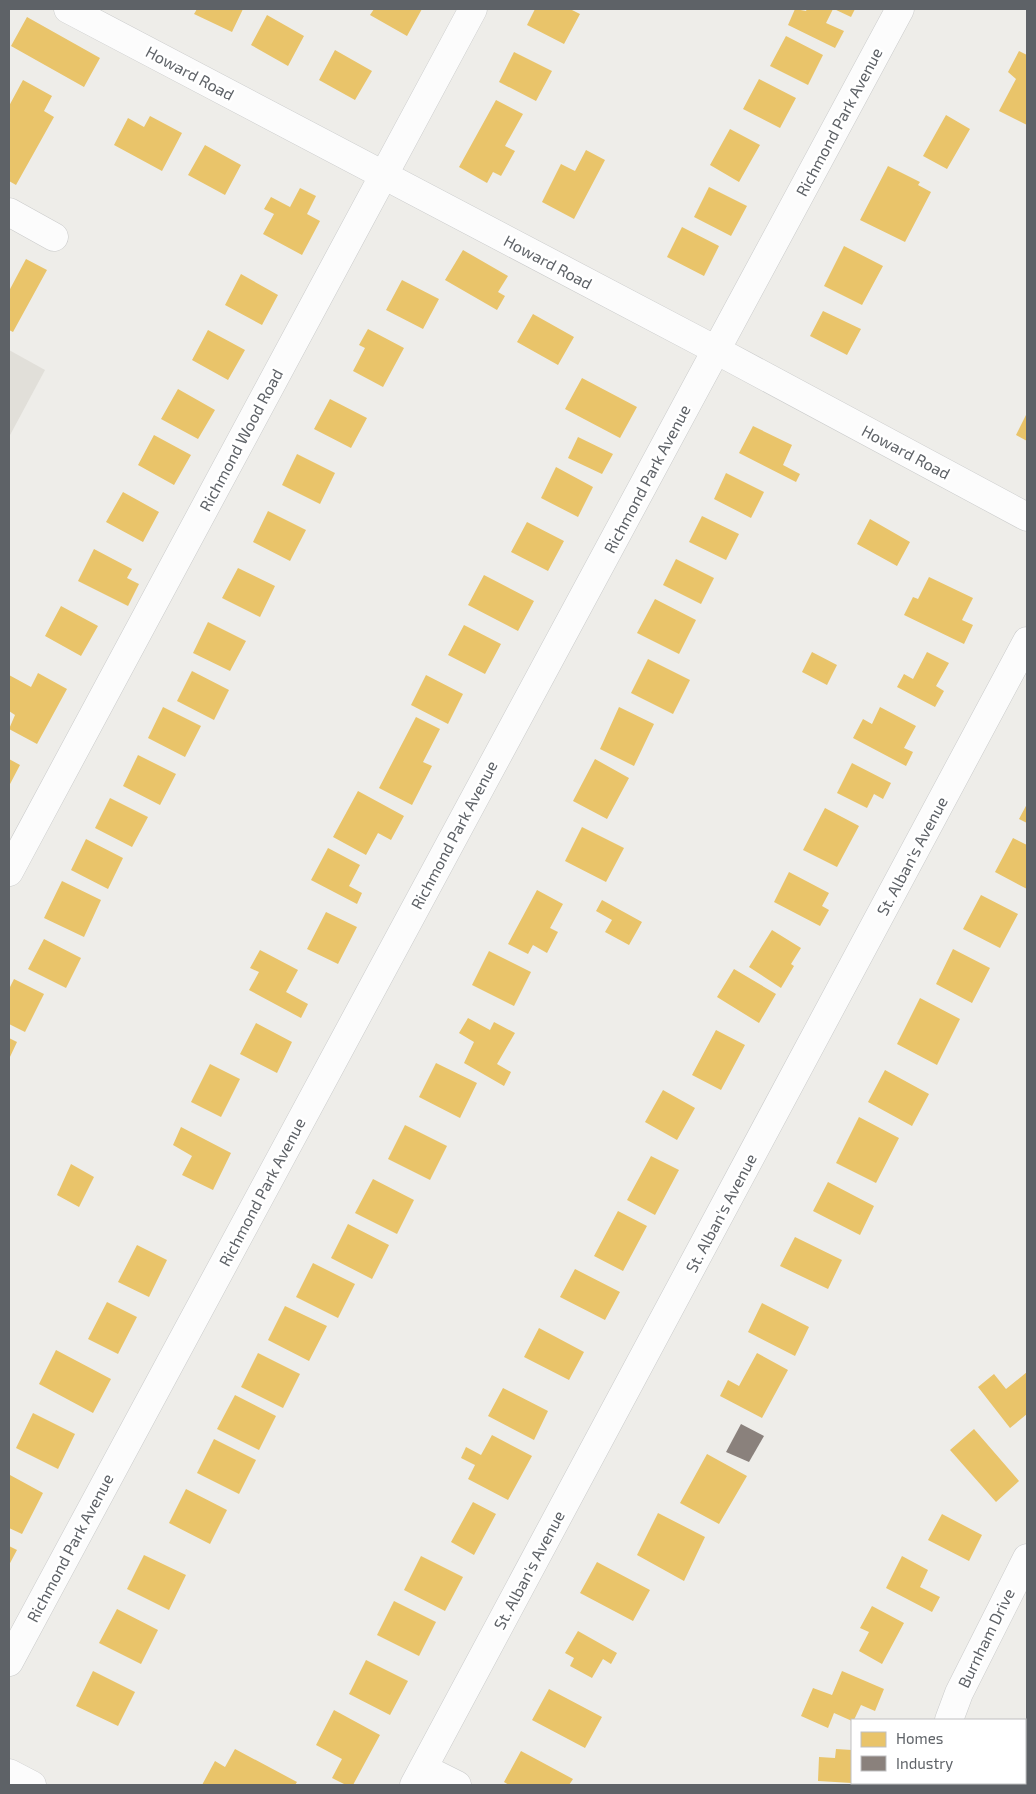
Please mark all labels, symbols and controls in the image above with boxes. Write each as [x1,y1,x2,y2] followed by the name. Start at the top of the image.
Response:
[143,41,238,104] street label: Howard Road
[791,44,886,199] street label: Richmond Park Avenue
[501,230,596,293] street label: Howard Road
[195,365,286,514] street label: Richmond Wood Road
[599,401,694,556] street label: Richmond Park Avenue
[859,420,954,483] street label: Howard Road
[406,757,501,912] street label: Richmond Park Avenue
[872,793,951,918] street label: St. Alban's Avenue
[214,1114,309,1269] street label: Richmond Park Avenue
[681,1150,760,1275] street label: St. Alban's Avenue
[22,1470,117,1625] street label: Richmond Park Avenue
[489,1507,568,1632] street label: St. Alban's Avenue
[953,1585,1018,1691] street label: Burnham Drive
[851,1719,1026,1784] legend
[896,1729,943,1747] text: Homes
[896,1754,953,1772] text: Industry

